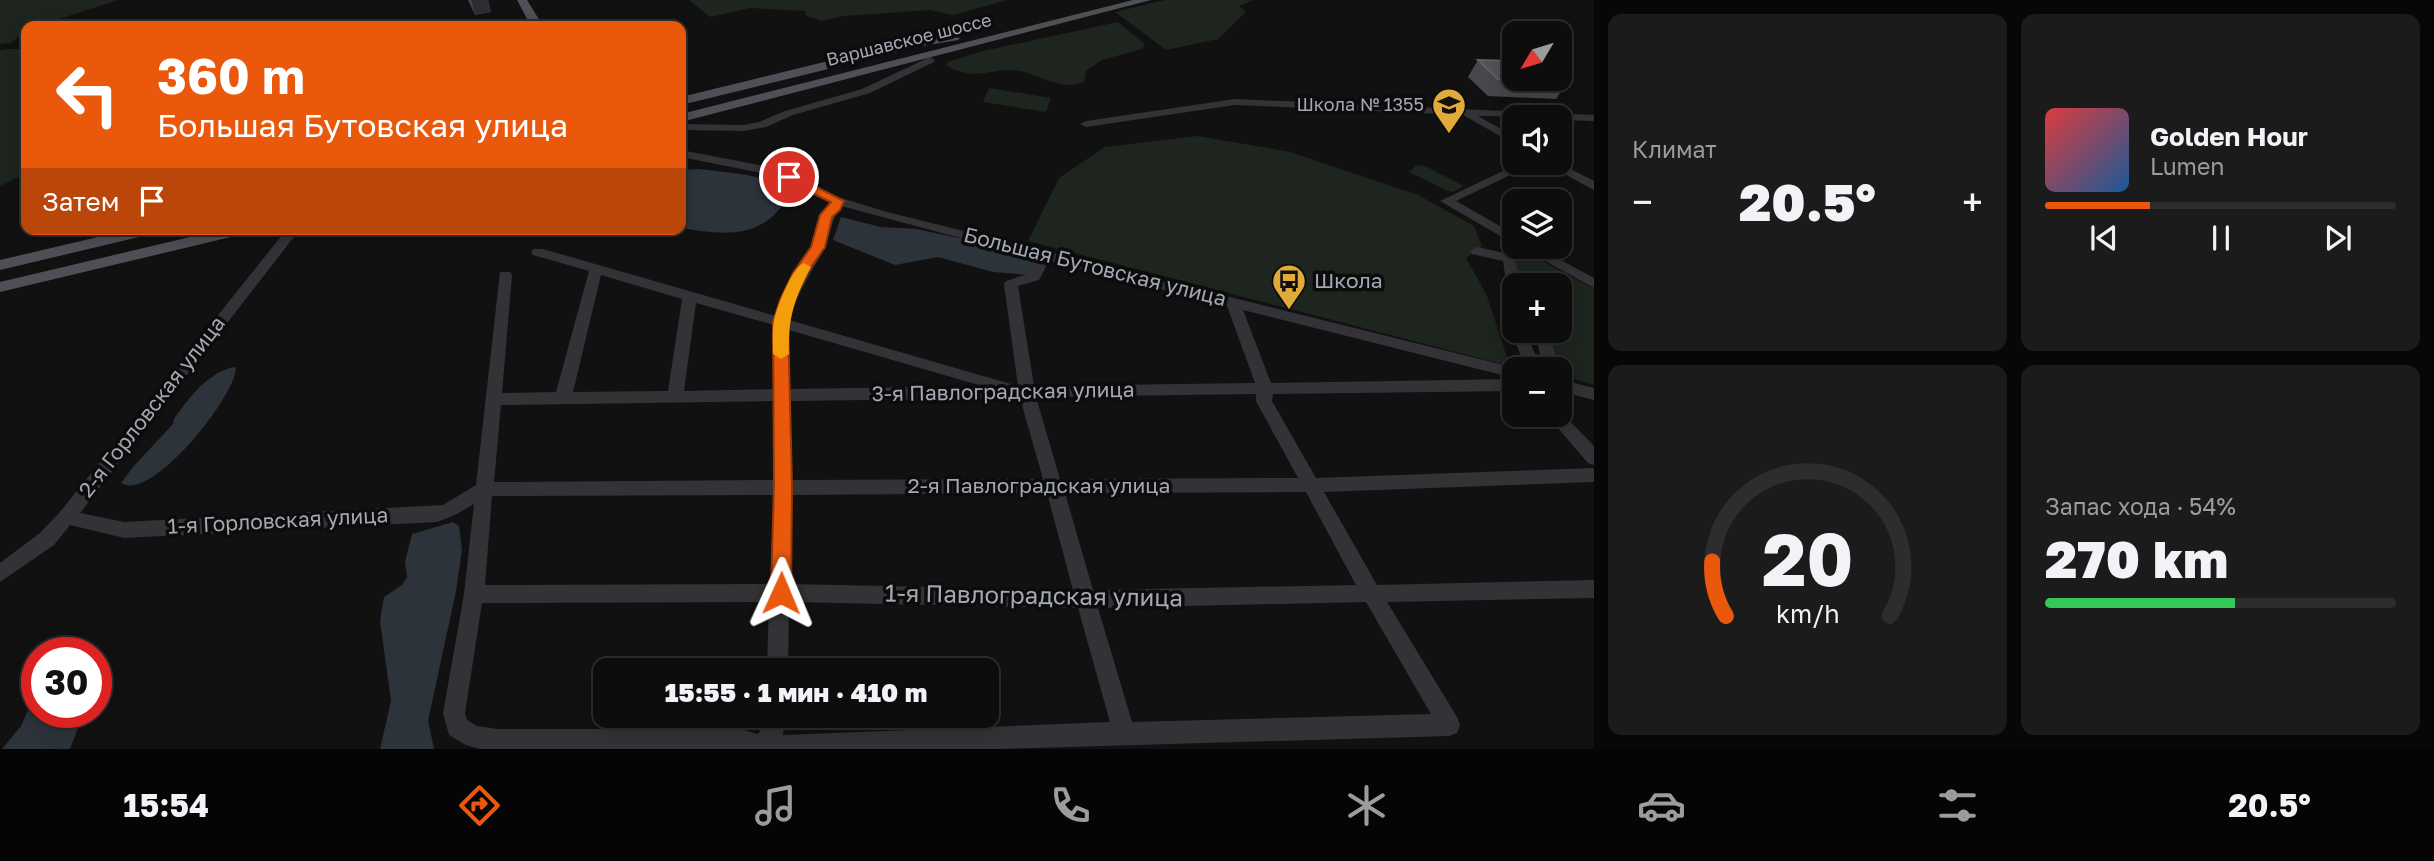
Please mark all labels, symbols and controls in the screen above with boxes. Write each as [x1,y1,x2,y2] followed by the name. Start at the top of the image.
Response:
[824,8,994,70] street label: Варшавское шоссе
[1502,21,1572,91] north arrow
[1502,21,1572,427] map controls
[157,46,305,105] text: 360 m
[42,49,133,140] icon: left
[1430,86,1468,135] school or university icon: Школа № 1355
[1296,93,1424,115] place label: Школа № 1355
[1502,105,1572,175] button: sound
[157,106,568,144] text: Большая Бутовская улица
[2150,121,2308,152] text: Golden Hour
[1632,135,1717,163] text: Климат
[759,147,819,207] pin
[2150,152,2224,180] text: Lumen
[770,158,808,196] icon: arrive
[1739,170,1876,232] text: 20.5°
[1632,179,1653,224] text: −
[1962,179,1983,224] text: +
[133,182,171,220] icon: arrive
[42,186,119,217] text: Затем
[1502,189,1572,259] button: layers
[2085,219,2123,257] icon: previous
[2202,219,2240,257] icon: pause
[2319,219,2357,257] icon: next
[961,221,1229,311] street label: Большая Бутовская улица
[1270,262,1308,311] bus stop icon: Школа
[1314,267,1383,293] place label: Школа
[1502,273,1572,343] button: +
[72,311,230,502] street label: 2-я Горловская улица
[1502,357,1572,427] button: −
[871,376,1135,406] street label: 3-я Павлоградская улица
[908,472,1170,498] street label: 2-я Павлоградская улица
[2045,492,2236,520] text: Запас хода · 54%
[167,501,389,539] street label: 1-я Горловская улица
[1762,515,1853,602] text: 20
[2045,527,2228,589] text: 270 km
[744,556,818,630] position arrow
[885,577,1183,612] street label: 1-я Павлоградская улица
[1776,598,1839,629] text: km/h
[21,637,112,728] speed limit sign: 30
[665,677,927,708] text: 15:55 · 1 мин · 410 m
[455,781,504,830] icon: directions
[751,781,800,830] icon: music
[1046,781,1095,830] icon: phone
[1342,781,1391,830] icon: climate
[1637,781,1686,830] icon: car
[1933,781,1982,830] icon: filters
[123,786,209,824] text: 15:54
[2228,786,2311,824] text: 20.5°

